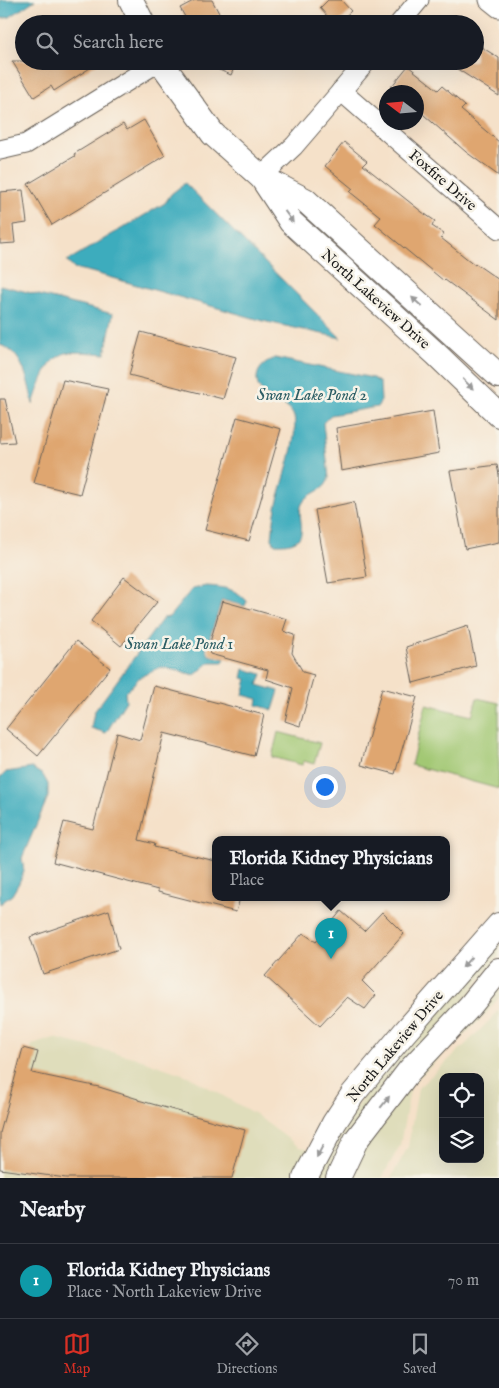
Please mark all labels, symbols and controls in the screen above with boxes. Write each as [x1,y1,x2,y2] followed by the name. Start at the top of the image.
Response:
[15,15,484,70] search box
[33,29,61,57] icon: search
[73,31,164,55] text: Search here
[379,85,424,130] north arrow
[405,146,481,215] street label: Foxfire Drive
[283,210,294,223] one-way arrow
[317,245,434,353] street label: North Lakeview Drive
[411,297,424,308] one-way arrow
[461,378,473,390] one-way arrow
[257,386,367,406] water label: Swan Lake Pond 2
[125,635,234,655] water label: Swan Lake Pond 1
[312,774,338,800] your location
[212,836,450,901] popup
[229,847,433,871] text: Florida Kidney Physicians
[229,871,264,891] text: Place
[315,918,347,959] pin: 1
[461,955,473,967] one-way arrow
[343,986,448,1106] street label: North Lakeview Drive
[439,1073,484,1163] map controls
[439,1073,484,1118] button: locate
[380,1096,391,1109] one-way arrow
[439,1118,484,1163] button: layers
[316,1143,324,1158] one-way arrow
[20,1197,85,1224] text: Nearby
[67,1259,270,1283] text: Florida Kidney Physicians
[33,1271,39,1291] text: 1
[448,1271,479,1291] text: 70 m
[67,1283,262,1303] text: Place · North Lakeview Drive
[63,1330,91,1378] tab: Map
[216,1330,277,1378] tab: Directions
[403,1330,436,1378] tab: Saved

